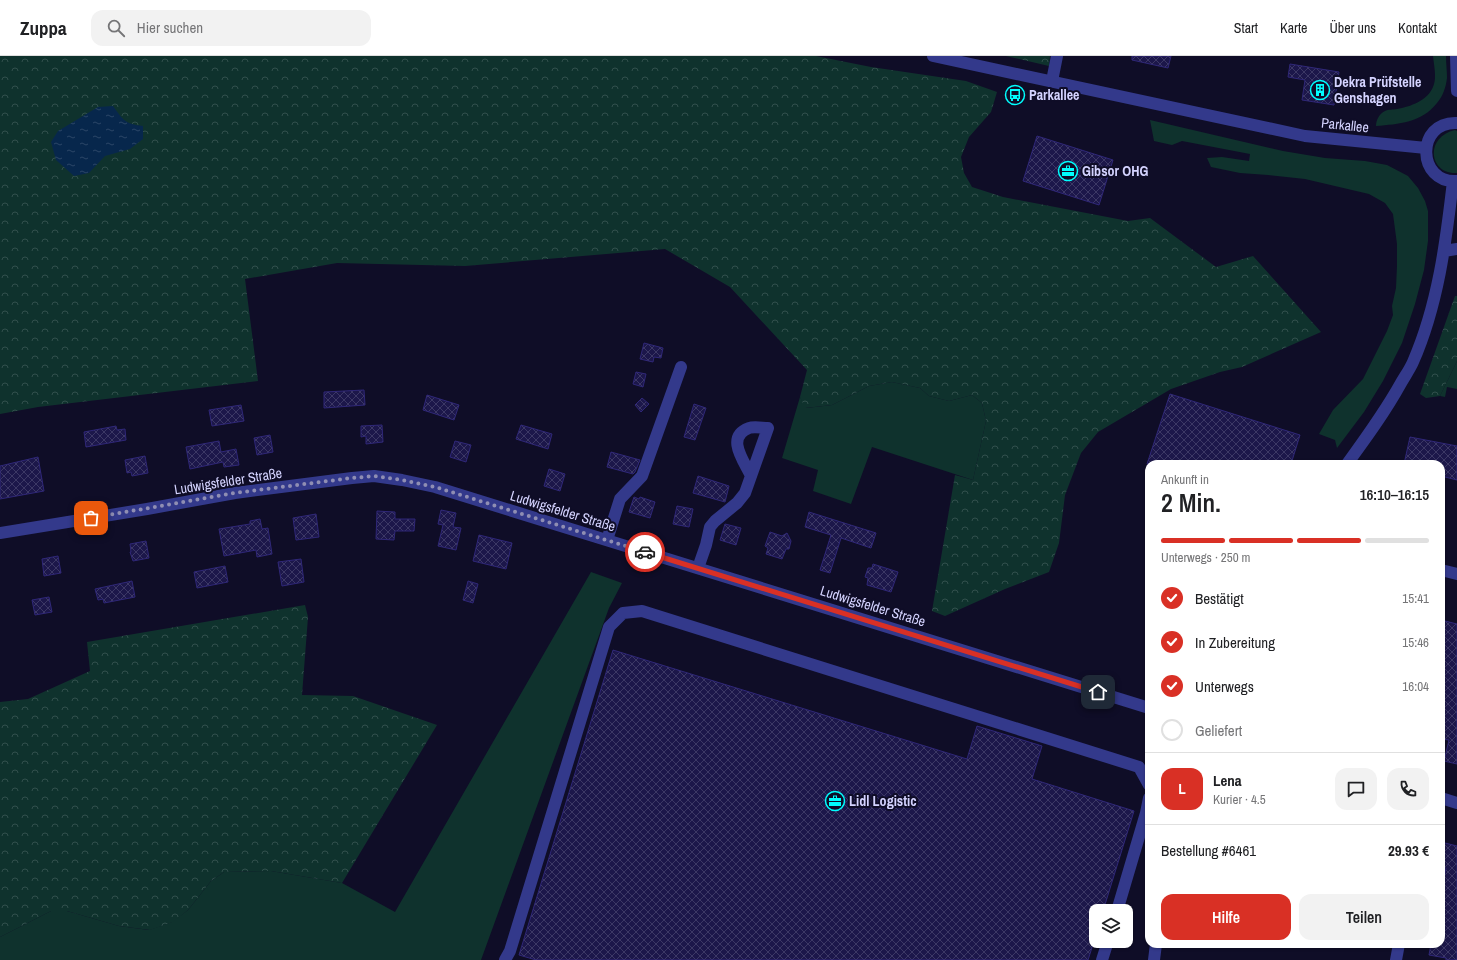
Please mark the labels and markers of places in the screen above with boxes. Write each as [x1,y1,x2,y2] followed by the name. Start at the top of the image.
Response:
[1334,73,1421,107] place label: Dekra Prüfstelle Genshagen
[1309,79,1331,101] building icon: Dekra Prüfstelle Genshagen
[1004,84,1026,106] bus stop icon: Parkallee
[1029,86,1079,104] place label: Parkallee
[1057,160,1079,182] office icon: Gibsor OHG
[1082,162,1148,180] place label: Gibsor OHG
[74,501,108,535] pin
[1081,675,1115,709] pin
[824,790,846,812] office icon: Lidl Logistic
[849,792,917,810] place label: Lidl Logistic

